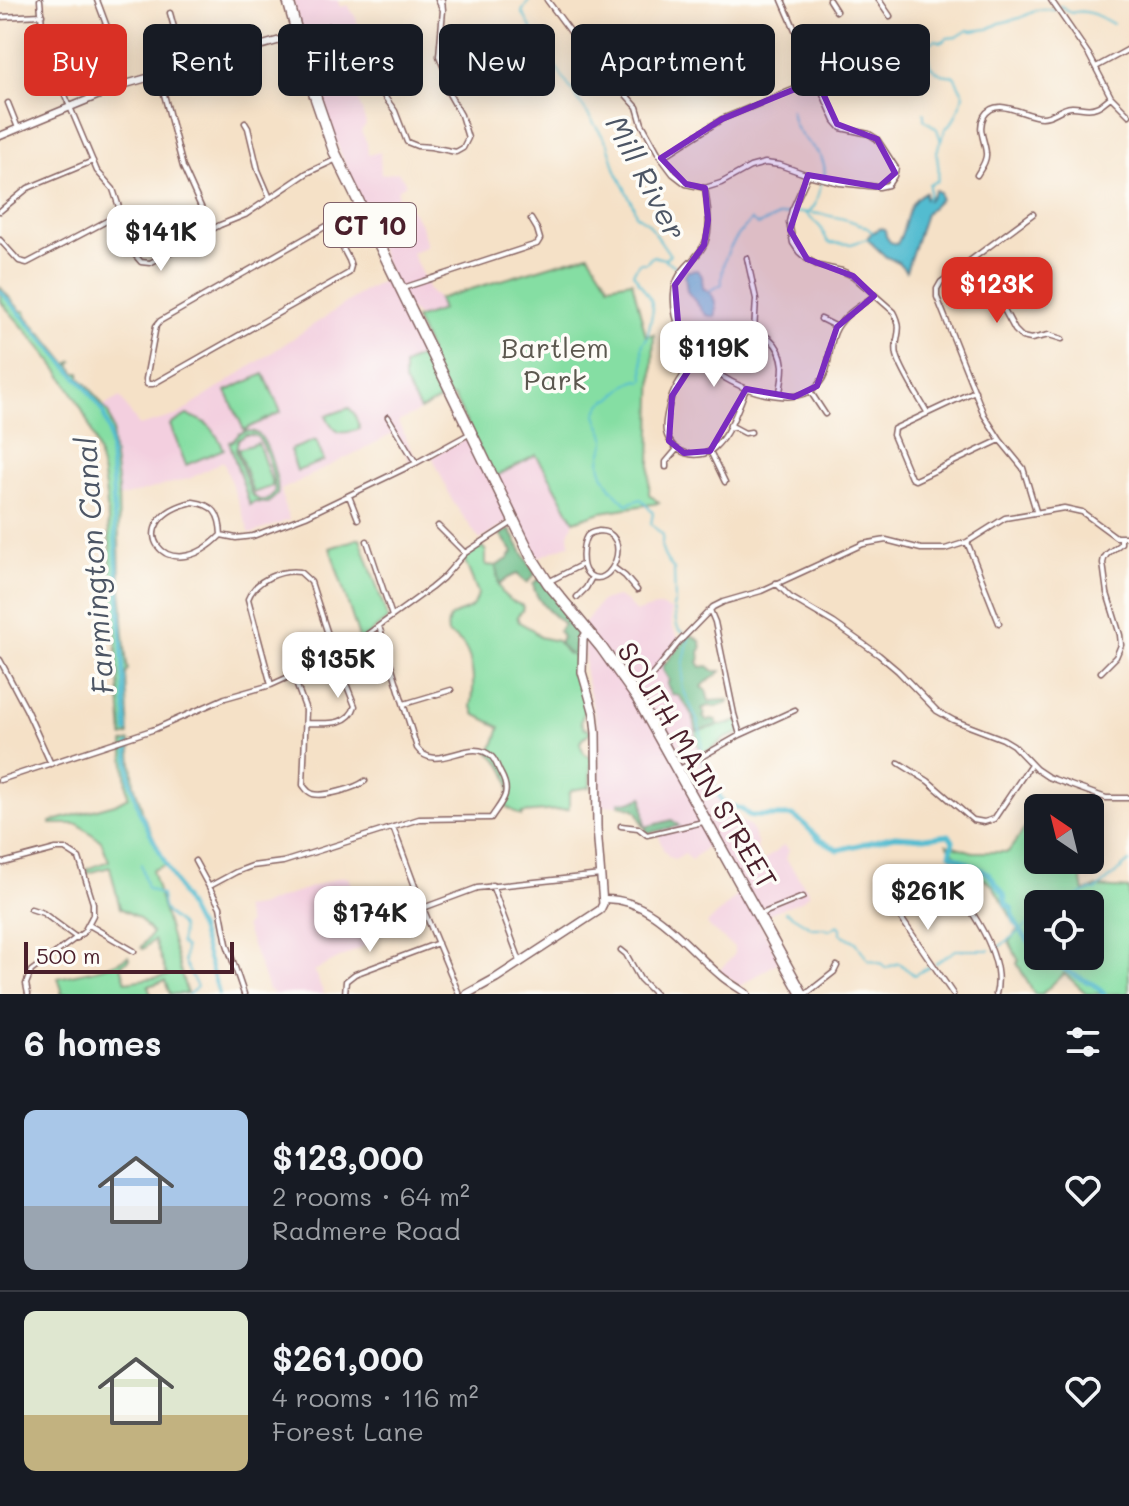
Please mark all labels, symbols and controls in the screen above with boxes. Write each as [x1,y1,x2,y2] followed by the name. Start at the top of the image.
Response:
[24,24,127,96] chip: Buy
[143,24,262,96] chip: Rent
[278,24,423,96] chip: Filters
[439,24,555,96] chip: New
[571,24,775,96] chip: Apartment
[791,24,930,96] chip: House
[597,108,697,246] water label: Mill River
[324,203,416,247] road number: CT 10
[105,205,217,273] pin: $141K
[125,214,197,248] text: $141K
[941,257,1053,325] pin: $123K
[960,266,1034,300] text: $123K
[658,321,770,389] pin: $119K
[501,329,609,397] park label: Bartlem Park
[678,330,750,364] text: $119K
[64,436,122,696] water label: Farmington Canal
[282,632,394,700] pin: $135K
[610,635,786,895] street label: SOUTH MAIN STREET
[300,641,376,675] text: $135K
[1024,794,1104,874] north arrow
[1024,794,1104,970] map controls
[872,864,984,932] pin: $261K
[891,873,965,907] text: $261K
[314,886,426,954] pin: $174K
[1024,890,1104,970] button: locate
[332,895,408,929] text: $174K
[24,938,234,974] scale bar
[36,941,101,970] text: 500 m
[24,1020,162,1065] text: 6 homes
[1061,1020,1105,1064] icon: filters
[272,1134,424,1179] text: $123,000
[88,1142,184,1238] icon: home
[1061,1168,1105,1212] icon: heart
[272,1179,470,1213] text: 2 rooms · 64 m²
[272,1213,460,1247] text: Radmere Road
[272,1335,424,1380] text: $261,000
[88,1343,184,1439] icon: home
[1061,1369,1105,1413] icon: heart
[272,1380,479,1414] text: 4 rooms · 116 m²
[272,1414,424,1448] text: Forest Lane

